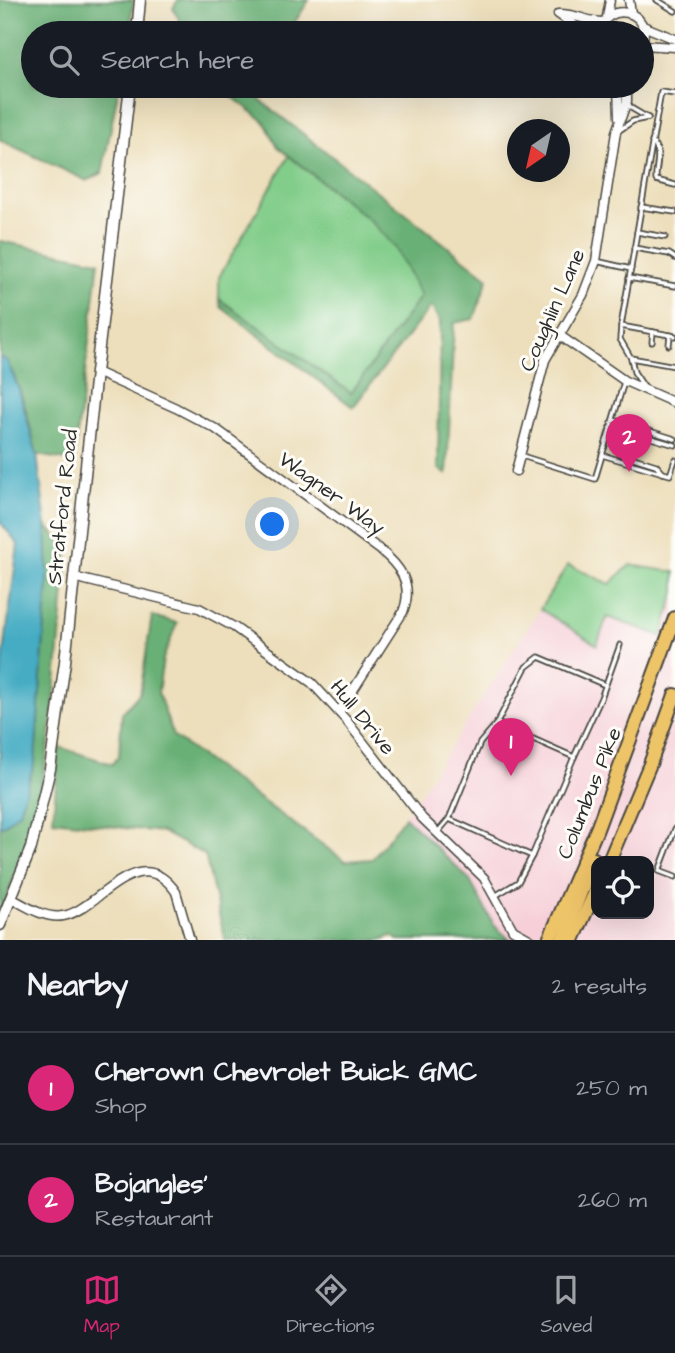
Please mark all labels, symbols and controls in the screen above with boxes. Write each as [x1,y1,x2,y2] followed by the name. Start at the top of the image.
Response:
[21,21,654,98] search box
[45,41,83,79] icon: search
[101,42,254,78] text: Search here
[507,119,570,182] north arrow
[513,244,594,377] street label: Coughlin Lane
[606,414,652,472] pin: 2
[40,428,85,586] street label: Stratford Road
[271,445,391,544] street label: Wagner Way
[255,507,289,541] your location
[323,674,402,761] street label: Hull Drive
[488,718,534,776] pin: 1
[550,723,629,863] street label: Columbus Pike
[591,856,654,919] map controls
[591,856,654,919] button: locate
[28,965,128,1007] text: Nearby
[552,970,647,1002] text: 2 results
[95,1054,477,1090] text: Cherown Chevrolet Buick GMC
[50,1072,52,1104] text: 1
[576,1072,647,1104] text: 250 m
[95,1090,147,1122] text: Shop
[95,1166,208,1202] text: Bojangles'
[44,1184,58,1216] text: 2
[578,1184,647,1216] text: 260 m
[95,1202,213,1234] text: Restaurant
[83,1271,121,1340] tab: Map
[286,1271,375,1340] tab: Directions
[540,1271,592,1340] tab: Saved

